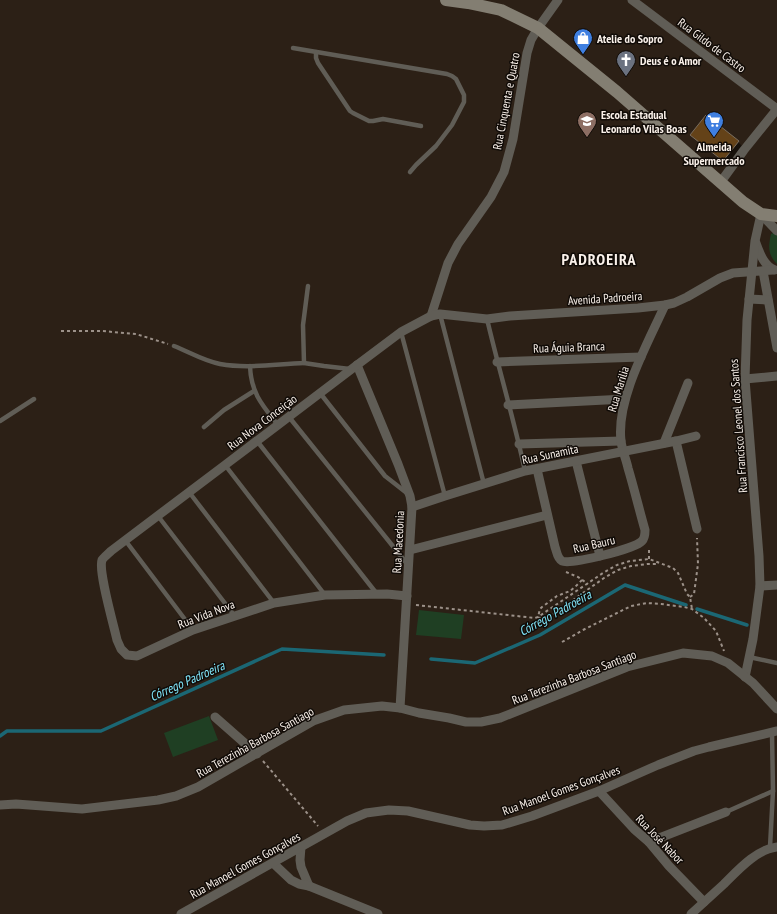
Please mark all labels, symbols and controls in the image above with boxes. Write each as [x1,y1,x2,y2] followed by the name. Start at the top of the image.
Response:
[675,15,749,75] street label: Rua Gildo de Castro
[572,27,594,55] shop icon: Atelie do Sopro
[596,31,663,46] place label: Atelie do Sopro
[615,49,637,77] church icon: Deus é o Amor
[489,51,523,151] street label: Rua Cinquenta e Quatro
[640,53,702,68] place label: Deus é o Amor
[601,107,687,136] place label: Escola Estadual Leonardo Vilas Boas
[576,110,598,138] school or university icon: Escola Estadual Leonardo Vilas Boas
[703,110,725,138] supermarket icon: Almeida Supermercado
[683,139,745,168] place label: Almeida Supermercado
[562,249,636,269] district label: PADROEIRA
[567,288,643,308] street label: Avenida Padroeira
[533,338,605,356] street label: Rua Águia Branca
[726,359,750,493] street label: Rua Francisco Leonel dos Santos
[604,364,632,414] street label: Rua Marilia
[224,391,300,453] street label: Rua Nova Conceição
[520,441,580,467] street label: Rua Sunamita
[389,510,407,574] street label: Rua Macedonia
[572,532,616,556] street label: Rua Bauru
[516,586,595,640] water label: Córrego Padroeira
[175,596,237,632] street label: Rua Vida Nova
[510,646,638,708] street label: Rua Terezinha Barbosa Santiago
[147,657,228,705] water label: Córrego Padroeira
[194,703,316,781] street label: Rua Terezinha Barbosa Santiago
[500,762,622,818] street label: Rua Manoel Gomes Gonçalves
[633,811,688,867] street label: Rua José Nabor
[187,828,303,902] street label: Rua Manoel Gomes Gonçalves

